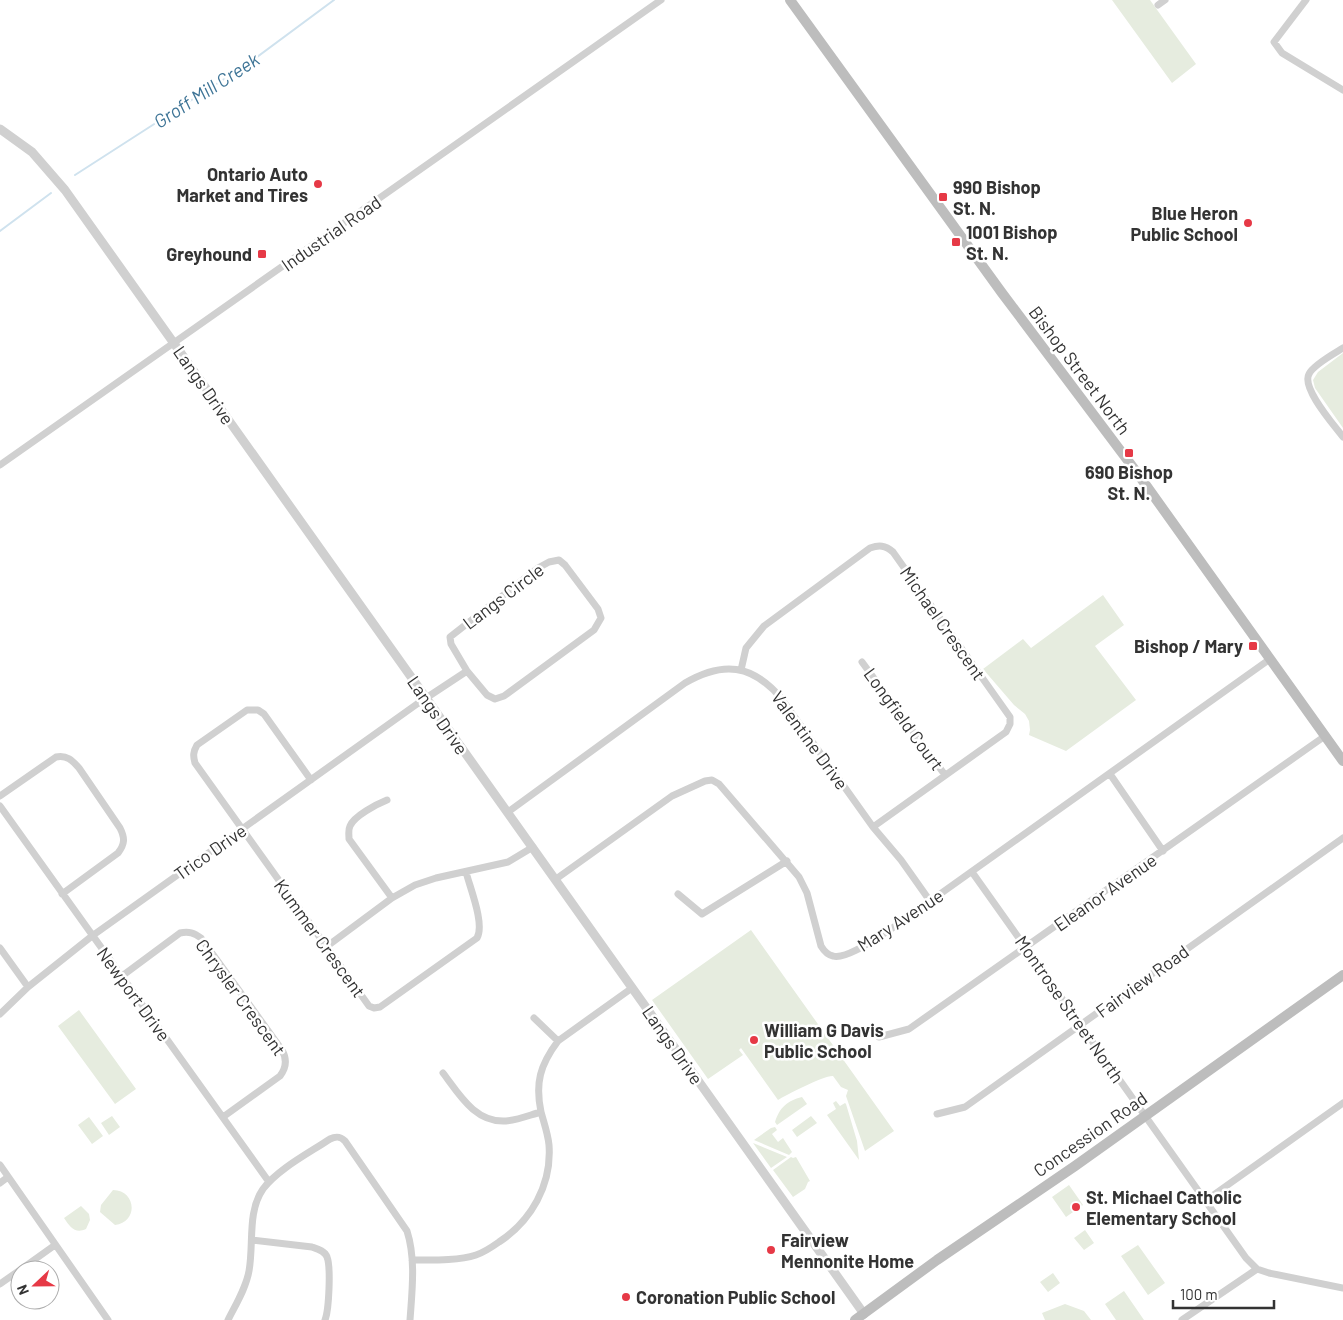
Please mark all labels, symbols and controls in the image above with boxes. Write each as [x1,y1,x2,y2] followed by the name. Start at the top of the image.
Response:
[149,47,264,133] water label: Groff Mill Creek
[176,163,308,206] place label: Ontario Auto Market and Tires
[953,176,1041,219] place label: 990 Bishop St. N.
[312,178,324,190] marker: Ontario Auto Market and Tires
[277,190,385,276] street label: Industrial Road
[937,191,949,203] marker: 990 Bishop St. N.
[1130,202,1238,245] place label: Blue Heron Public School
[1242,217,1254,229] marker: Blue Heron Public School
[966,221,1058,264] place label: 1001 Bishop St. N.
[950,236,962,248] marker: 1001 Bishop St. N.
[166,243,252,265] place label: Greyhound
[256,248,268,260] marker: Greyhound
[1025,301,1135,439] street label: Bishop Street North
[169,341,239,429] street label: Langs Drive
[1123,447,1135,459] marker: 690 Bishop St. N.
[1085,461,1173,504] place label: 690 Bishop St. N.
[458,558,548,634] street label: Langs Circle
[896,562,990,684] street label: Michael Crescent
[1134,635,1243,657] place label: Bishop / Mary
[1247,640,1259,652] marker: Bishop / Mary
[859,663,949,775] street label: Longfield Court
[403,671,473,759] street label: Langs Drive
[767,686,853,794] street label: Valentine Drive
[170,819,250,885] street label: Trico Drive
[1049,848,1161,936] street label: Eleanor Avenue
[270,875,370,1001] street label: Kummer Crescent
[853,884,947,956] street label: Mary Avenue
[1011,931,1129,1087] street label: Montrose Street North
[191,934,291,1060] street label: Chrysler Crescent
[1091,940,1193,1022] street label: Fairview Road
[92,943,176,1045] street label: Newport Drive
[638,1001,708,1089] street label: Langs Drive
[764,1019,884,1062] place label: William G Davis Public School
[748,1034,760,1046] marker: William G Davis Public School
[1029,1087,1151,1181] street label: Concession Road
[1086,1186,1242,1229] place label: St. Michael Catholic Elementary School
[1070,1201,1082,1213] marker: St. Michael Catholic Elementary School
[781,1229,914,1272] place label: Fairview Mennonite Home
[765,1244,777,1256] marker: Fairview Mennonite Home
[10,1260,60,1310] north arrow
[1173,1278,1274,1310] scale bar
[13,1283,32,1298] text: N
[1180,1285,1218,1303] text: 100 m
[636,1286,835,1308] place label: Coronation Public School
[620,1291,632,1303] marker: Coronation Public School

